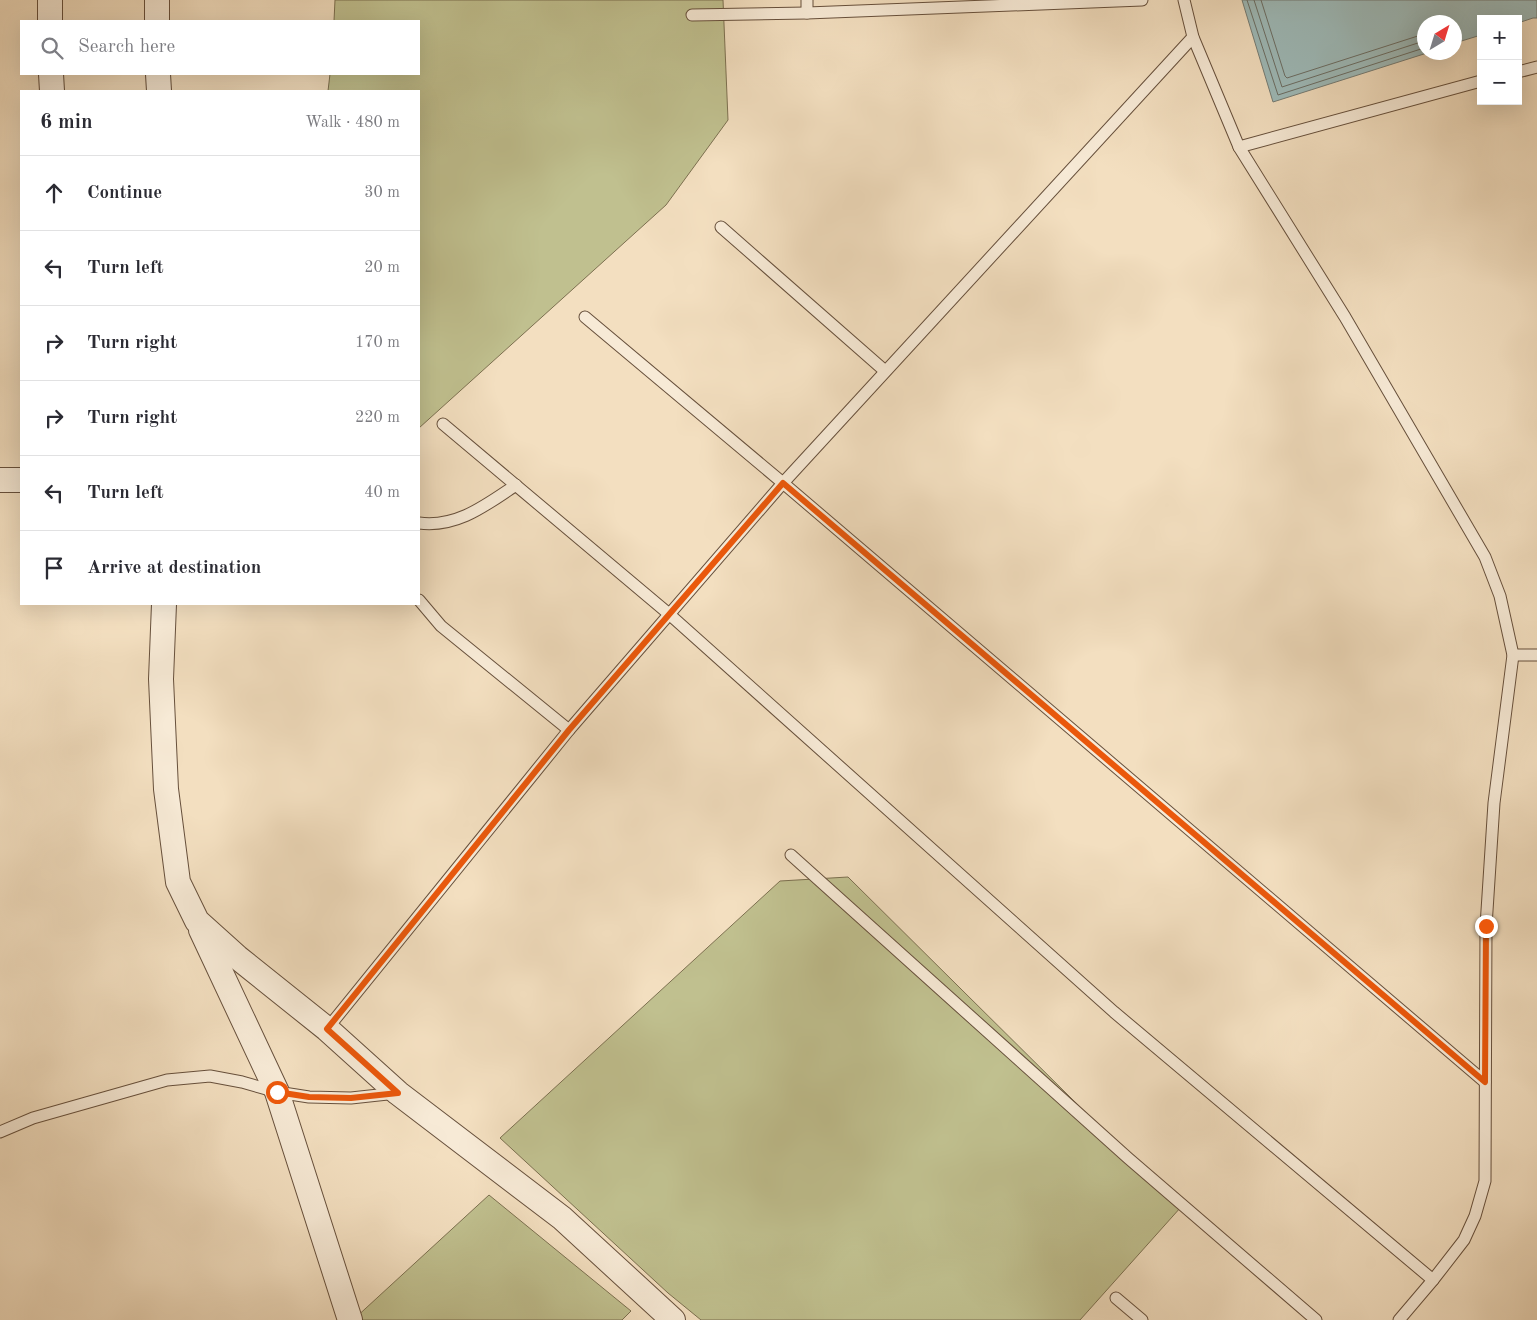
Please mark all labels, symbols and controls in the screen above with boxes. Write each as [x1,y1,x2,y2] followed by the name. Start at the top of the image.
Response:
[1417,15,1462,60] north arrow
[1477,15,1522,105] map controls
[1477,15,1522,60] button: +
[20,20,420,75] search box
[38,34,66,62] icon: search
[78,38,175,57] text: Search here
[1477,60,1522,105] button: −
[40,112,93,133] text: 6 min
[305,115,400,131] text: Walk · 480 m
[40,179,68,207] icon: ahead
[87,184,162,203] text: Continue
[364,185,400,201] text: 30 m
[40,254,68,282] icon: left
[87,259,164,278] text: Turn left
[364,260,400,276] text: 20 m
[40,329,68,357] icon: right
[87,334,177,353] text: Turn right
[355,335,400,351] text: 170 m
[40,404,68,432] icon: right
[87,409,177,428] text: Turn right
[355,410,400,426] text: 220 m
[40,479,68,507] icon: left
[87,484,164,503] text: Turn left
[364,485,400,501] text: 40 m
[40,554,68,582] icon: arrive
[87,559,261,578] text: Arrive at destination
[1475,915,1498,938] route end
[266,1081,289,1104] route start

